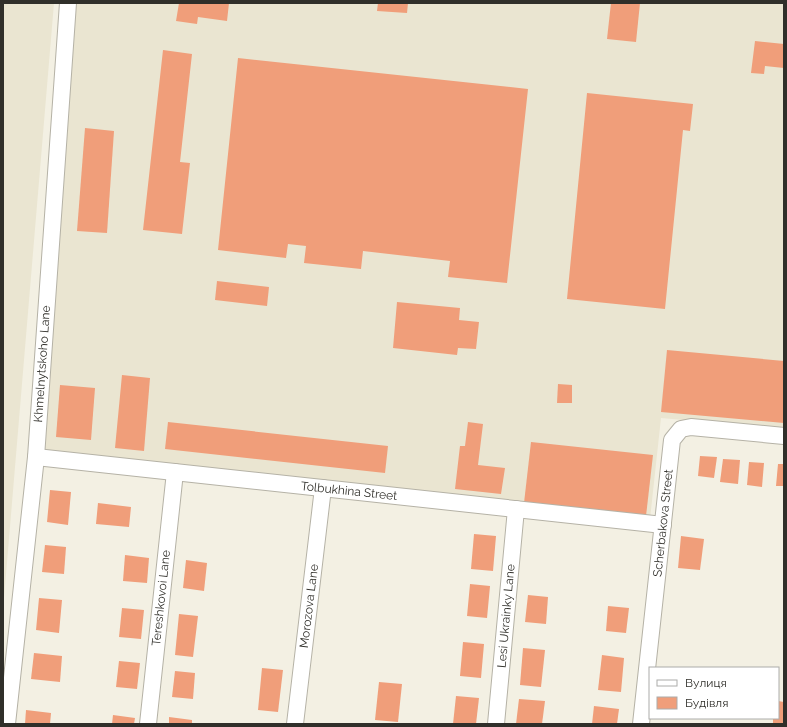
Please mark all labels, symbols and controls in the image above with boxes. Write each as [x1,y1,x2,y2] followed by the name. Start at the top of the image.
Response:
[31,305,53,423] street label: Khmelnytskoho Lane
[650,468,676,578] street label: Scherbakova Street
[300,479,398,503] street label: Tolbukhina Street
[149,549,173,647] street label: Tereshkovoi Lane
[297,563,321,649] street label: Morozova Lane
[494,563,518,669] street label: Lesi Ukrainky Lane
[649,667,779,719] legend
[685,676,727,690] text: Вулиця
[685,696,728,710] text: Будівля

